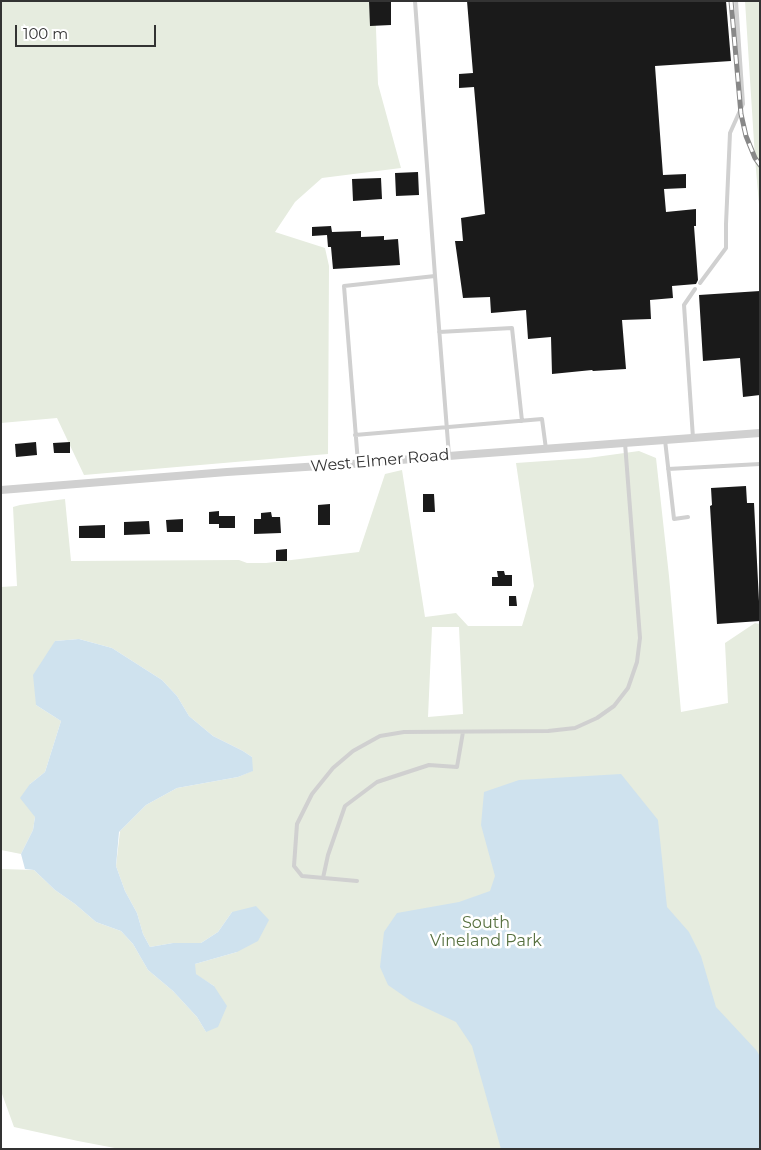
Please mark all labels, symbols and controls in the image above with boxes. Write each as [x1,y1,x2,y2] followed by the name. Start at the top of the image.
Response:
[18,15,159,47] scale bar
[23,24,68,43] text: 100 m
[310,445,450,477] street label: West Elmer Road
[430,913,542,951] park label: South Vineland Park

